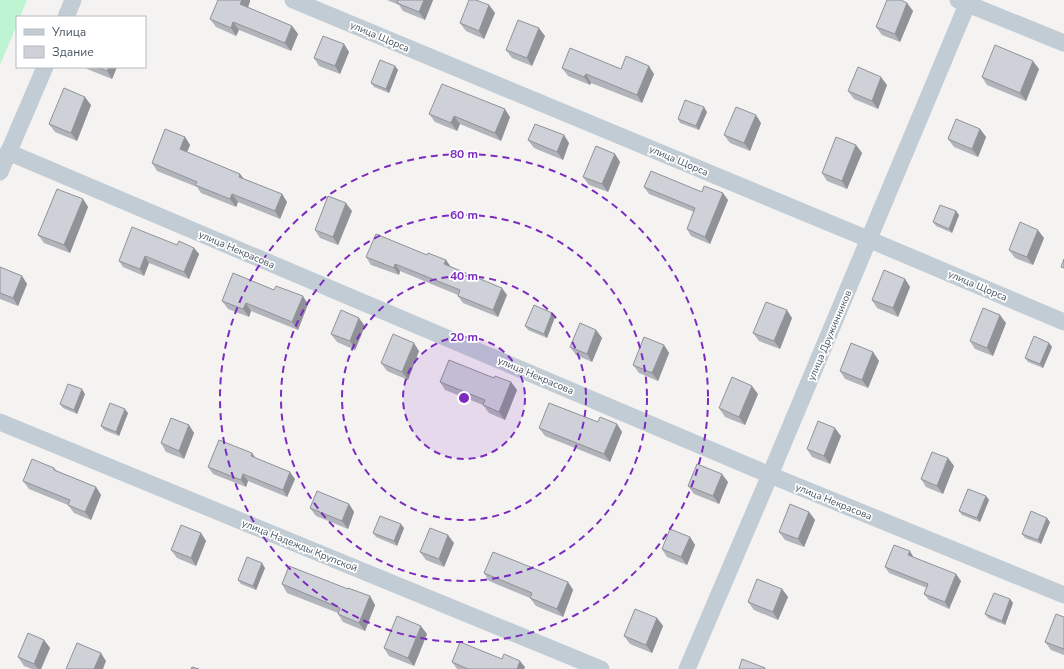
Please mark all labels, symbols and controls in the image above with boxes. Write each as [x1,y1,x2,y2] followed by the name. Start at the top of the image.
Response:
[16,16,146,68] legend
[348,18,411,56] street label: улица Щорса
[51,24,86,40] text: Улица
[52,44,94,60] text: Здание
[647,142,710,180] street label: улица Щорса
[450,146,478,162] text: 80 m
[450,207,478,223] text: 60 m
[196,228,277,272] street label: улица Некрасова
[946,267,1009,305] street label: улица Щорса
[450,268,478,284] text: 40 m
[805,288,856,383] street label: улица Дружинников
[450,329,478,345] text: 20 m
[495,354,576,398] street label: улица Некрасова
[457,391,471,405] centre of rings
[793,480,874,524] street label: улица Некрасова
[240,516,360,576] street label: улица Надежды Крупской

